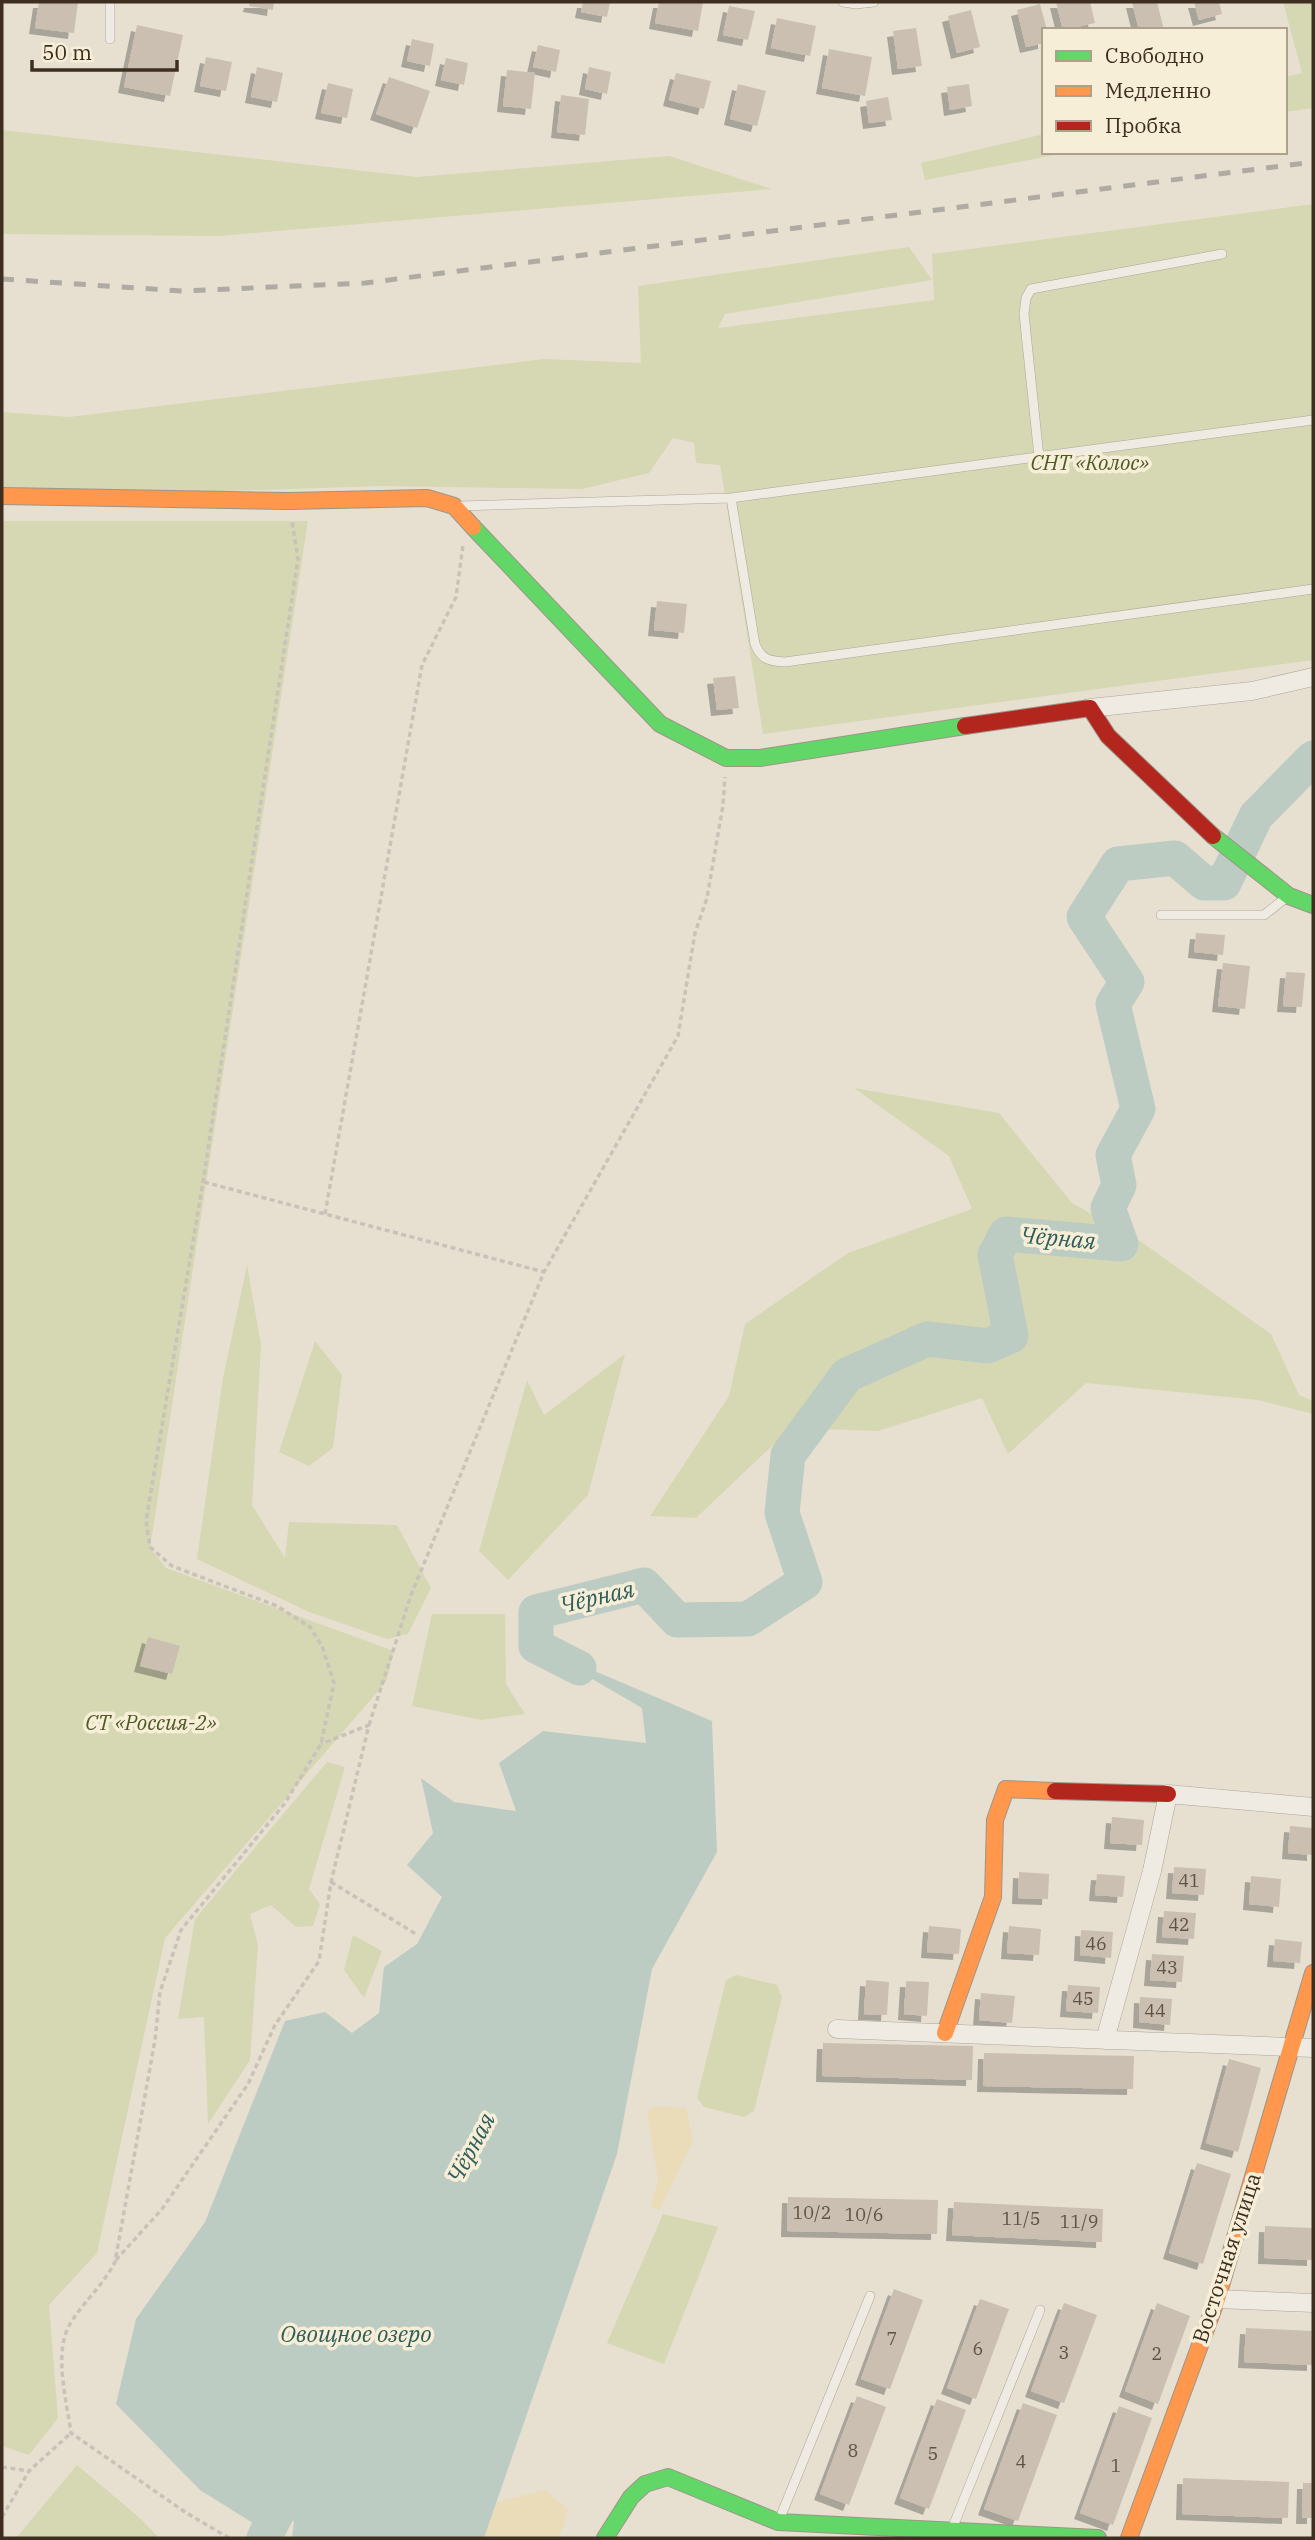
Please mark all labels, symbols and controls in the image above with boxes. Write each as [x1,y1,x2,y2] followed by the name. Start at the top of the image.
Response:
[32,28,177,72] scale bar
[1042,28,1287,154] legend
[42,38,92,66] text: 50 m
[1105,41,1204,69] text: Свободно
[1105,76,1211,104] text: Медленно
[1105,111,1182,139] text: Пробка
[1031,448,1149,476] park label: СНТ «Колос»
[1019,1219,1097,1255] water label: Чёрная
[557,1573,637,1619] water label: Чёрная
[85,1708,217,1736] park label: СТ «Россия-2»
[1178,1869,1200,1892] house number: 41
[1168,1913,1190,1936] house number: 42
[1085,1932,1107,1955] house number: 46
[1156,1956,1178,1979] house number: 43
[1072,1987,1094,2010] house number: 45
[1144,1999,1166,2022] house number: 44
[439,2107,501,2188] water label: Чёрная
[1185,2169,1267,2346] street label: Восточная улица
[793,2201,832,2224] house number: 10/2
[845,2203,884,2226] house number: 10/6
[1002,2207,1041,2230] house number: 11/5
[1060,2210,1099,2233] house number: 11/9
[280,2318,432,2348] water label: Овощное озеро
[887,2327,897,2350] house number: 7
[973,2337,983,2360] house number: 6
[1059,2341,1069,2364] house number: 3
[1152,2342,1162,2365] house number: 2
[848,2439,858,2462] house number: 8
[928,2442,938,2465] house number: 5
[1016,2450,1026,2473] house number: 4
[1111,2454,1121,2477] house number: 1

